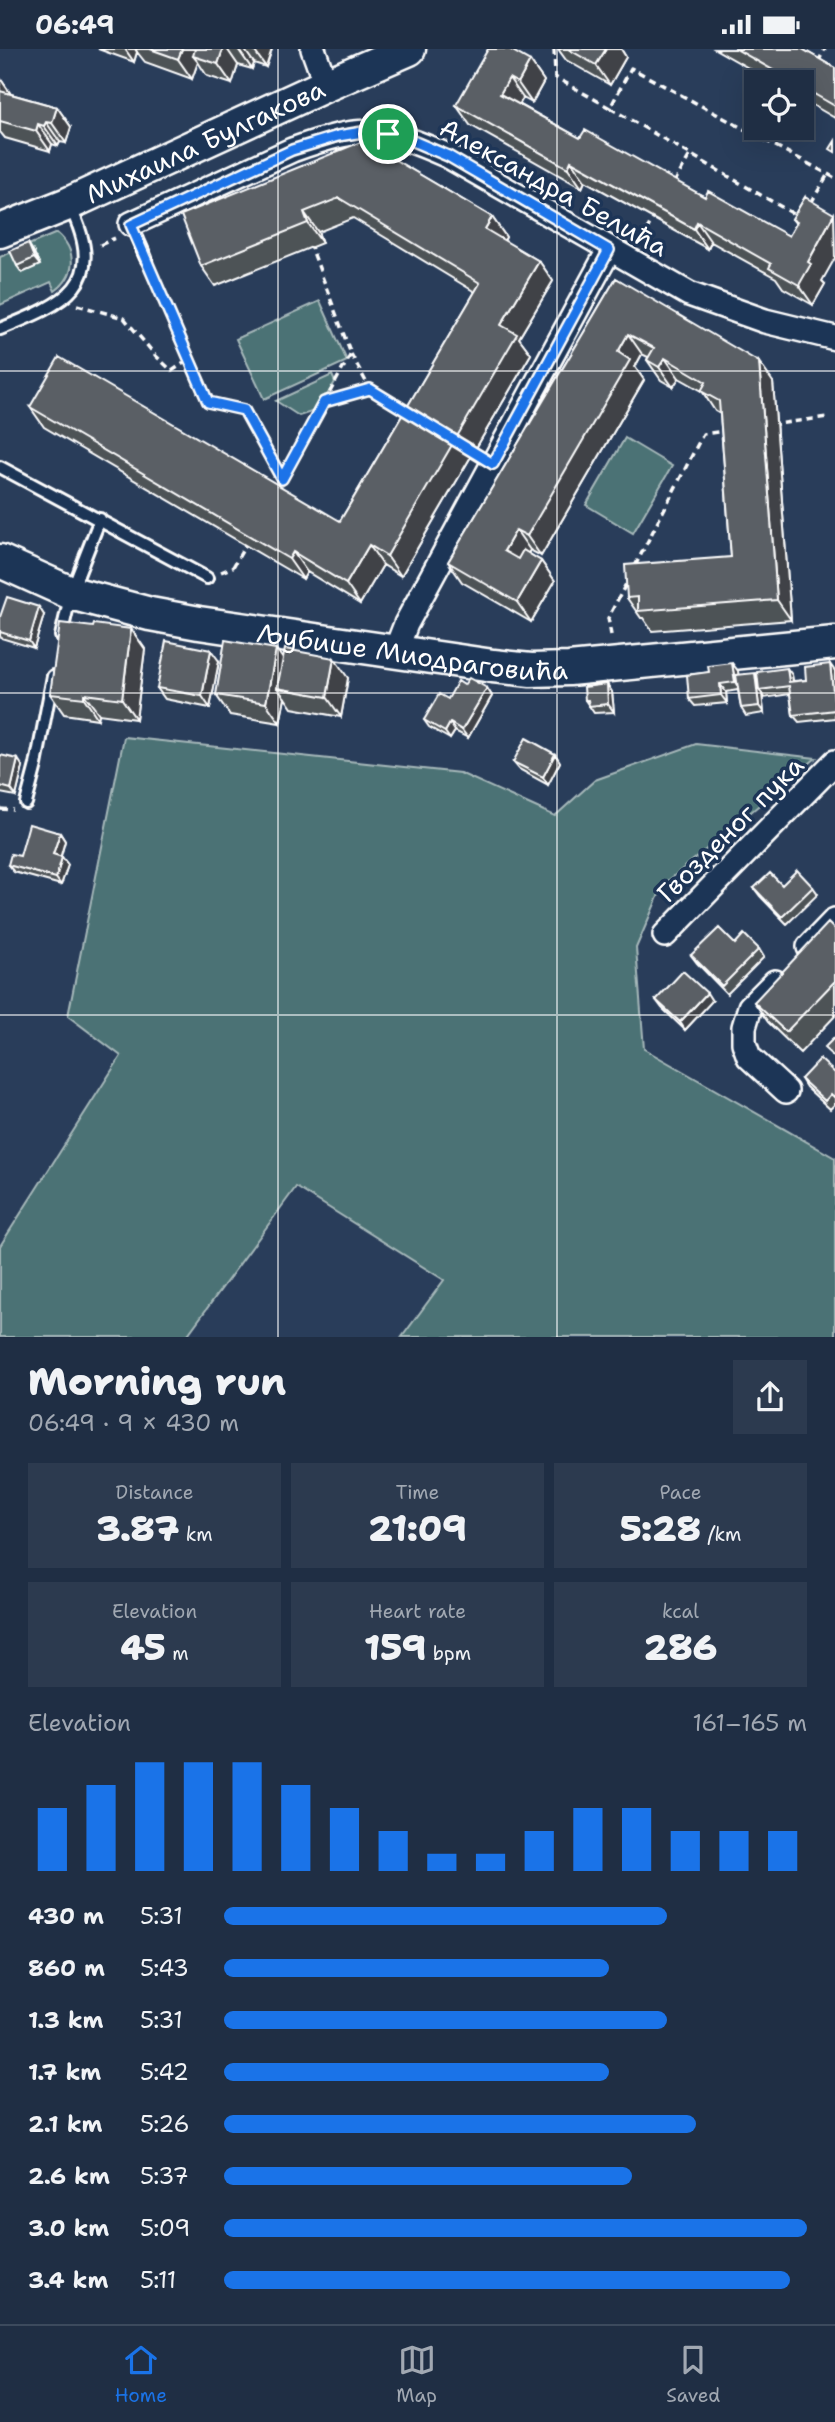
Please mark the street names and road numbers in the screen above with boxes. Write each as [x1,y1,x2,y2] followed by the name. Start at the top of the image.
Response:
[80,71,330,211] street label: Михаила Булгакова
[434,110,674,264] street label: Александра Белића
[255,614,568,688] street label: Љубише Миодраговића
[649,748,811,910] street label: Гвозденог пука

